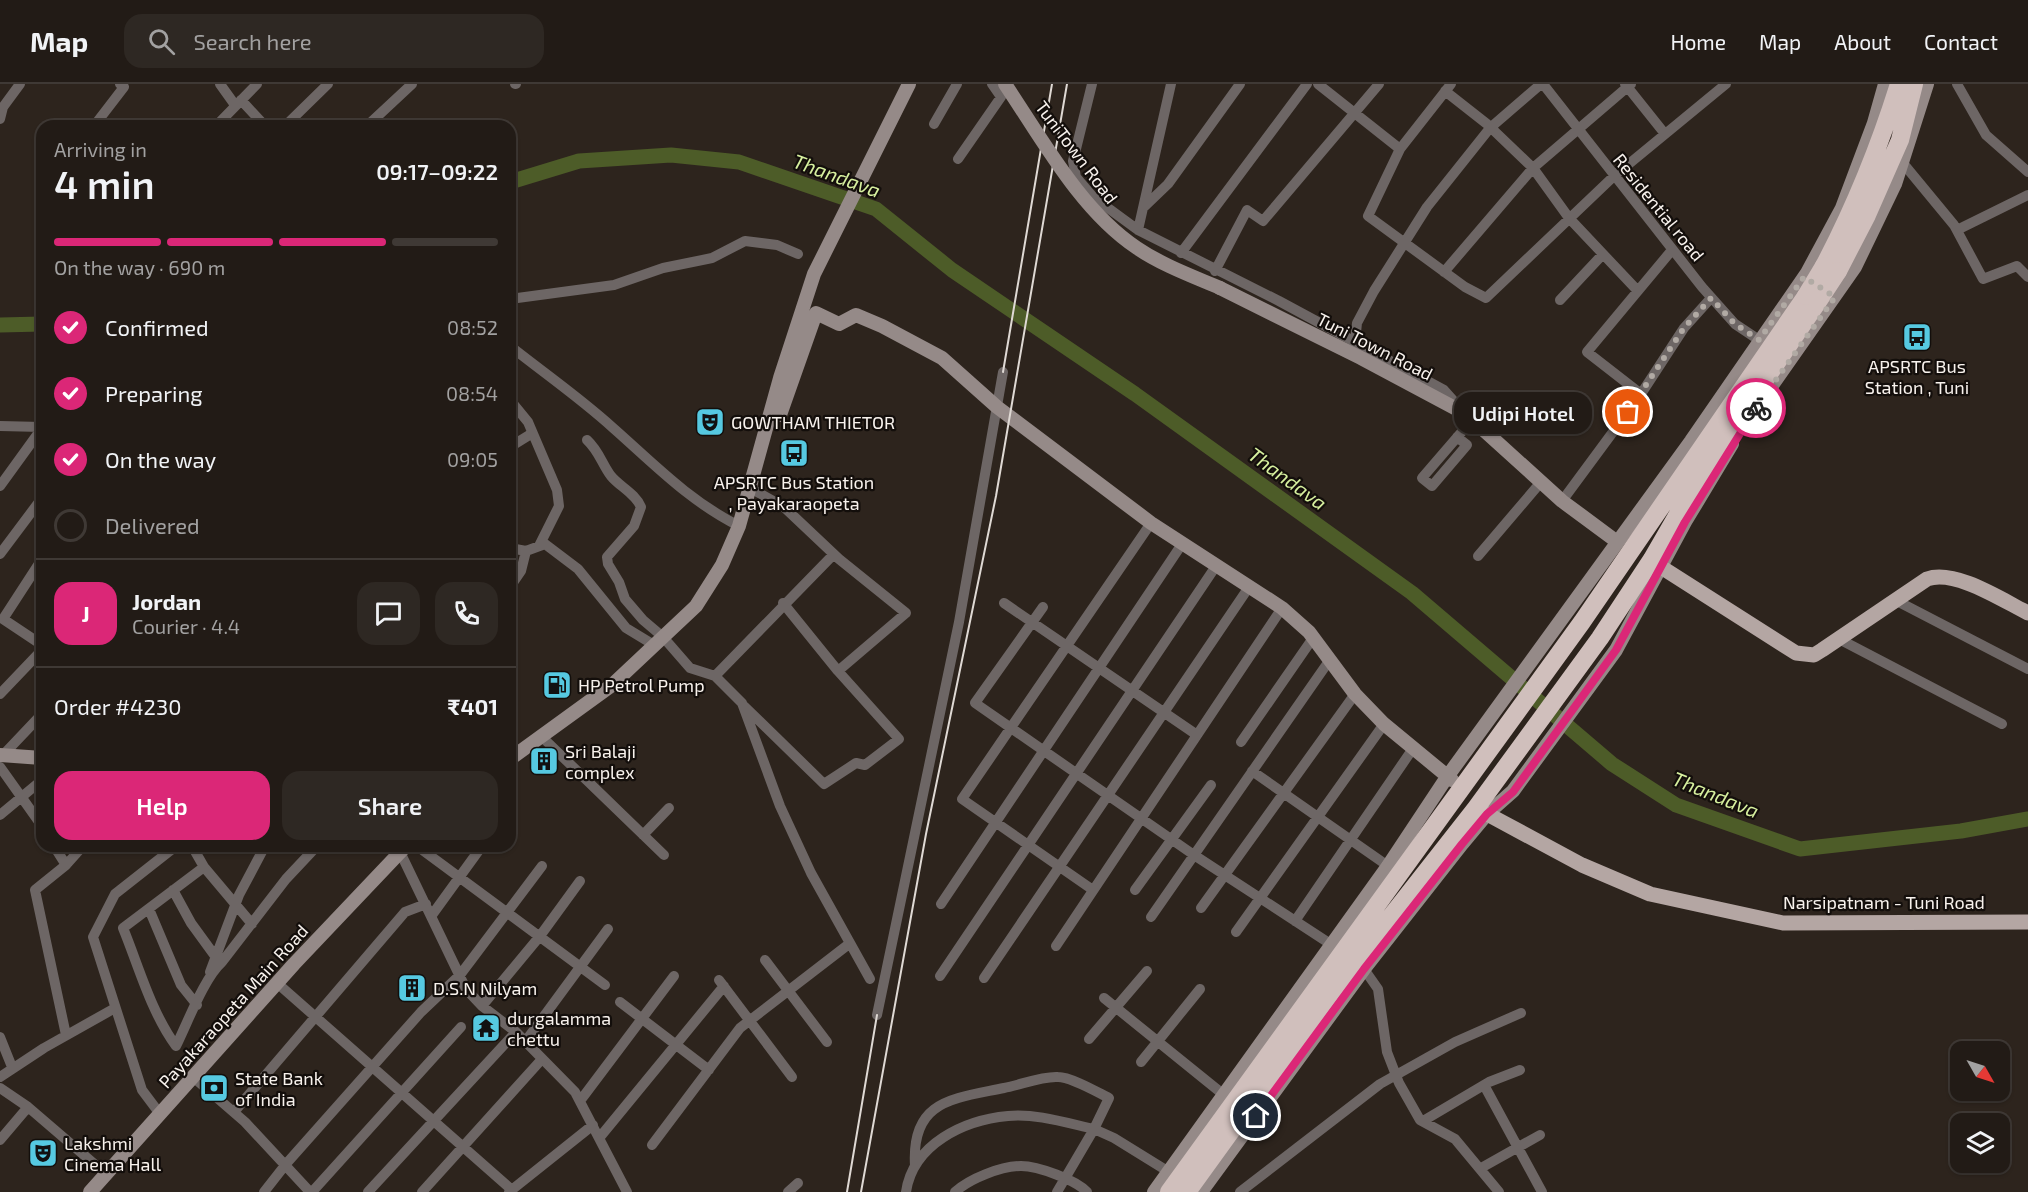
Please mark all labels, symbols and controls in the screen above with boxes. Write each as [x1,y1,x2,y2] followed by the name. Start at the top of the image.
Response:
[124,14,544,68] search box
[30,24,88,58] text: Map
[145,25,178,58] icon: search
[193,28,312,54] text: Search here
[1670,29,1726,54] text: Home
[1759,29,1801,54] text: Map
[1834,29,1891,54] text: About
[1924,29,1998,54] text: Contact
[1031,96,1123,208] street label: TuniTown Road
[54,137,147,161] text: Arriving in
[790,148,884,202] water label: Thandava
[1609,149,1709,265] street label: Residential road
[376,158,498,184] text: 09:17–09:22
[54,160,155,207] text: 4 min
[54,255,225,279] text: On the way · 690 m
[1313,307,1437,385] street label: Tuni Town Road
[54,311,87,344] icon: check
[105,314,209,340] text: Confirmed
[447,315,498,339] text: 08:52
[1901,321,1933,353] bus stop icon: APSRTC Bus Station , Tuni
[1865,355,1969,398] place label: APSRTC Bus Station , Tuni
[54,377,87,410] icon: check
[1726,378,1786,438] courier
[105,380,203,406] text: Preparing
[446,381,498,405] text: 08:54
[1602,386,1653,437] pin
[1454,391,1592,433] callout: Udipi Hotel
[1740,392,1773,425] icon: bike
[1611,395,1644,428] icon: bag
[1472,401,1574,425] text: Udipi Hotel
[694,406,726,438] theatre icon: GOWTHAM THIETOR
[731,411,895,433] place label: GOWTHAM THIETOR
[778,437,810,469] bus stop icon: APSRTC Bus Station , Payakaraopeta
[1244,442,1332,514] water label: Thandava
[54,443,87,476] icon: check
[105,446,216,472] text: On the way
[447,447,498,471] text: 09:05
[714,471,874,514] place label: APSRTC Bus Station , Payakaraopeta
[105,512,200,538] text: Delivered
[357,582,420,645] button: chat
[435,582,498,645] button: phone
[132,588,201,614] text: Jordan
[81,600,90,626] text: J
[132,614,240,638] text: Courier · 4.4
[541,669,573,701] fuel station icon: HP Petrol Pump
[578,674,705,696] place label: HP Petrol Pump
[54,693,181,719] text: Order #4230
[448,693,498,719] text: ₹401
[565,740,636,783] place label: Sri Balaji complex
[528,745,560,777] building icon: Sri Balaji complex
[1669,766,1763,822] water label: Thandava
[54,771,270,840] button: Help
[282,771,498,840] button: Share
[1783,891,1985,913] street label: Narsipatnam - Tuni Road
[154,919,312,1093] street label: Payakaraopeta Main Road
[396,972,428,1004] building icon: D.S.N Nilyam
[433,977,537,999] place label: D.S.N Nilyam
[507,1007,611,1050] place label: durgalamma chettu
[470,1012,502,1044] temple icon: durgalamma chettu
[1950,1041,2010,1101] north arrow
[1950,1041,2010,1173] map controls
[235,1067,323,1110] place label: State Bank of India
[198,1072,230,1104] bank icon: State Bank of India
[1230,1090,1281,1141] pin
[1239,1099,1272,1132] icon: home
[1950,1113,2010,1173] button: layers
[64,1132,162,1175] place label: Lakshmi Cinema Hall
[27,1137,59,1169] theatre icon: Lakshmi Cinema Hall

